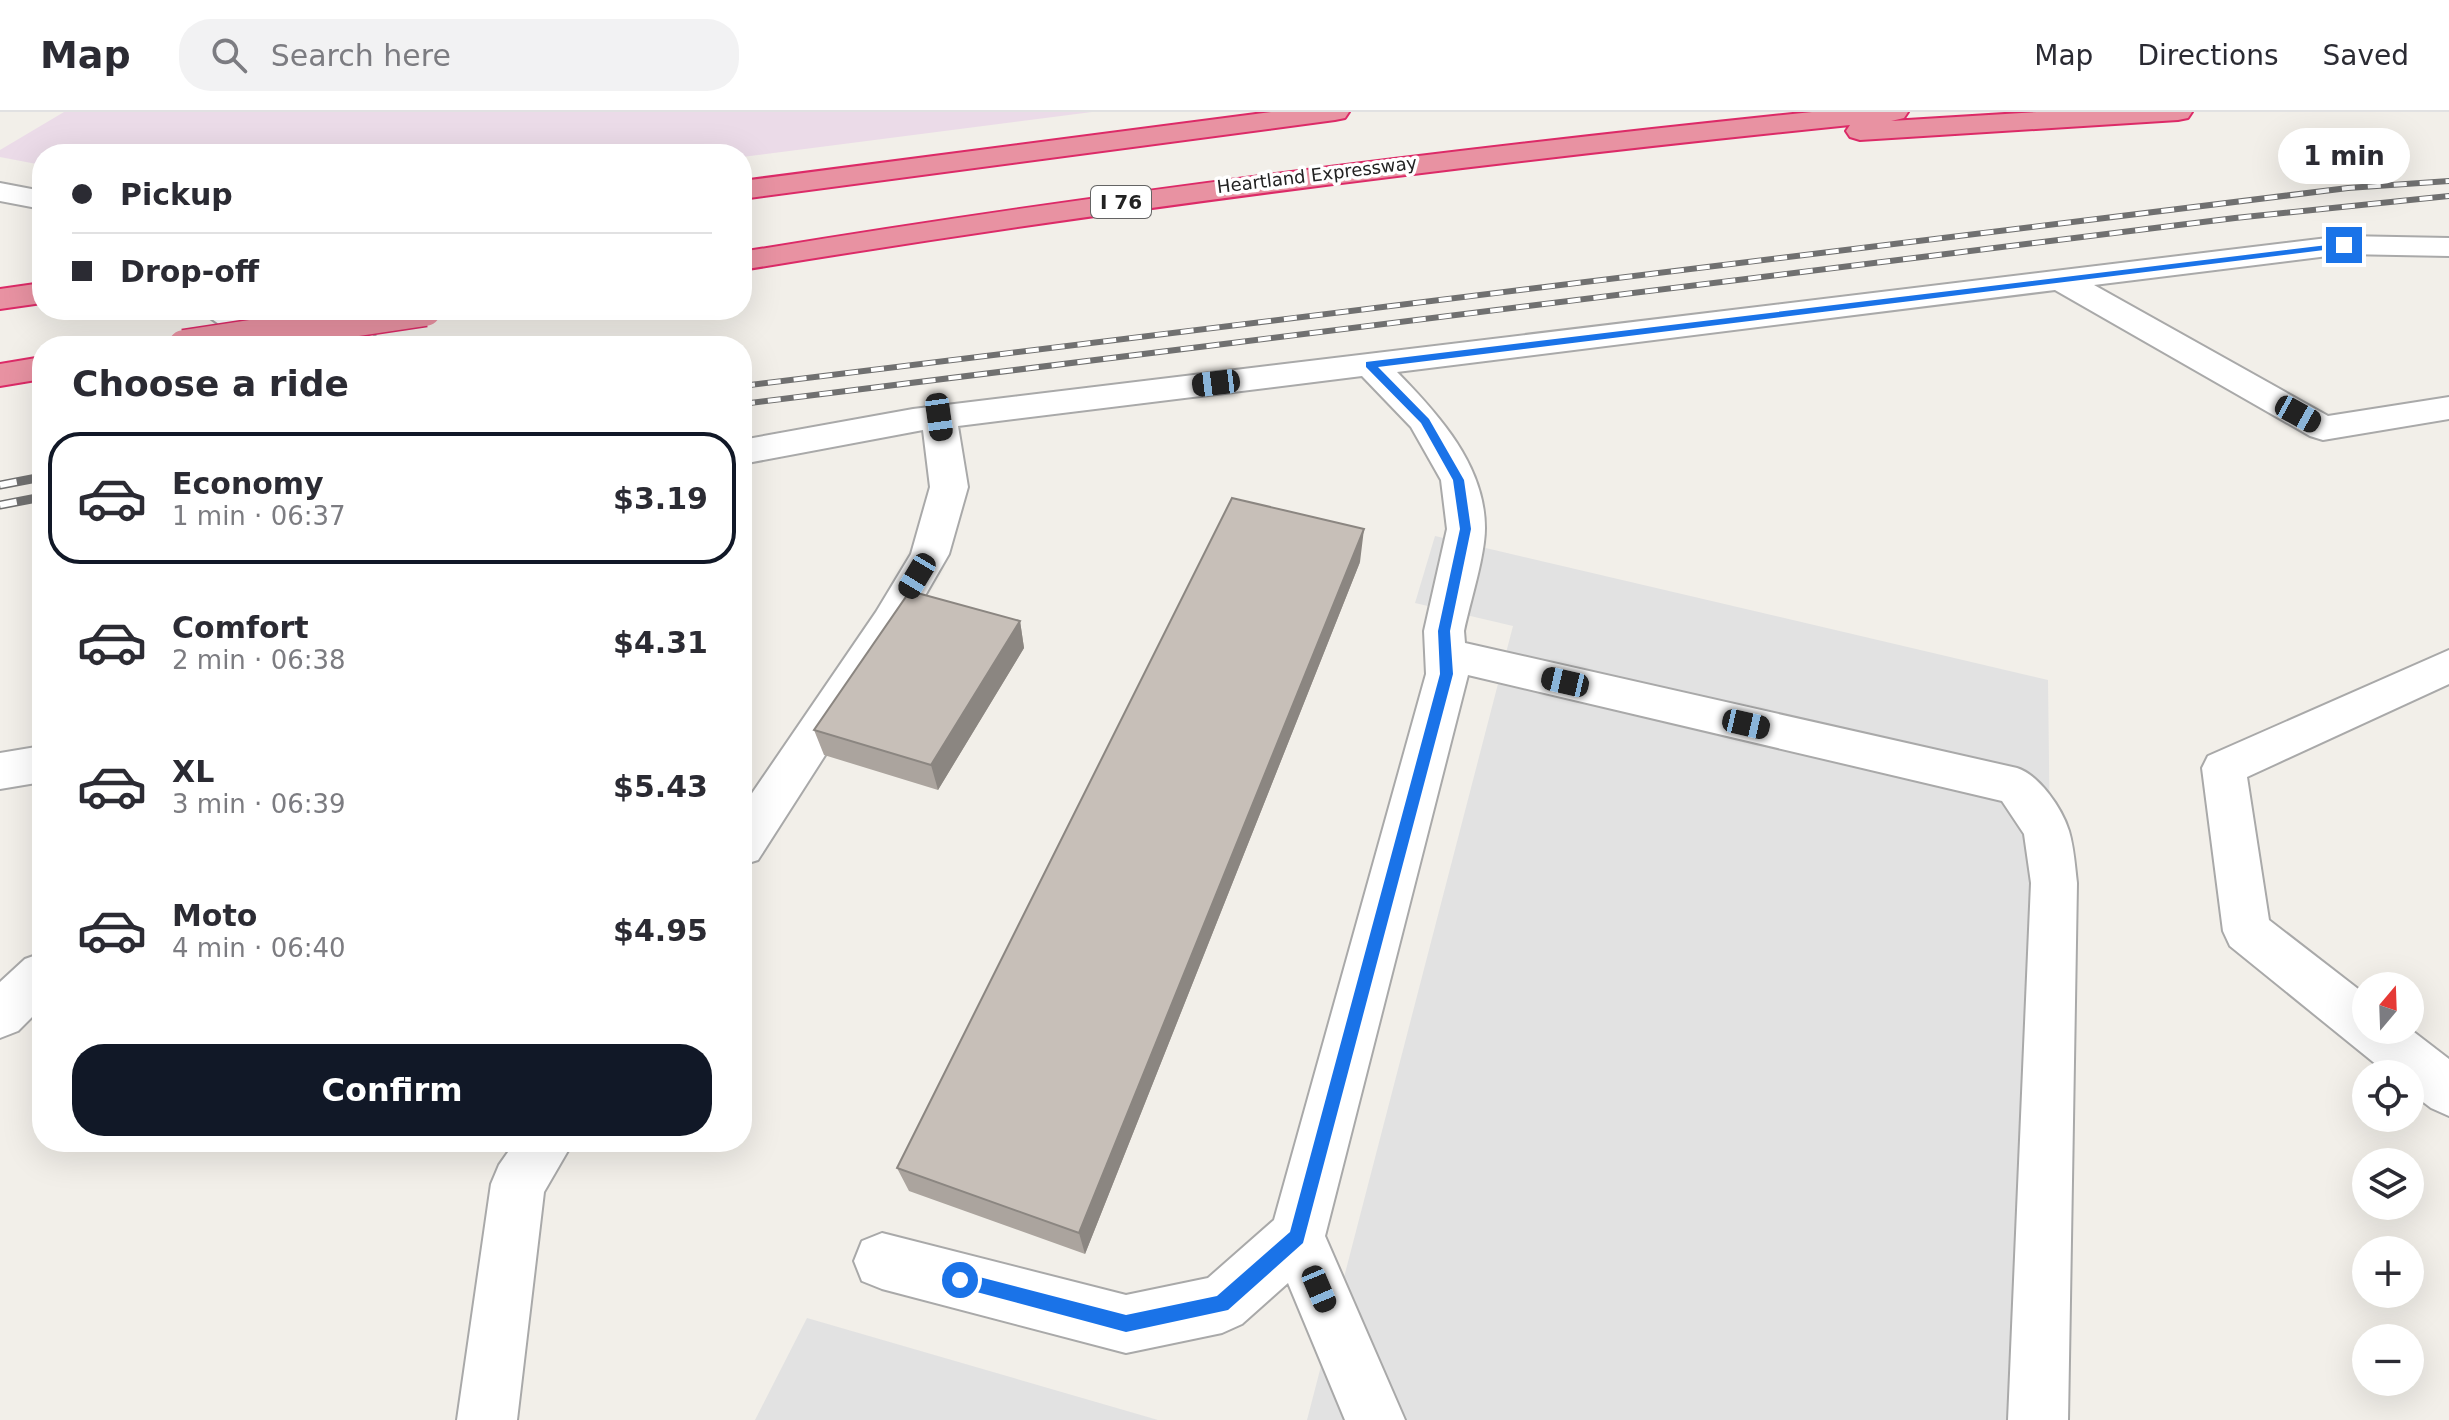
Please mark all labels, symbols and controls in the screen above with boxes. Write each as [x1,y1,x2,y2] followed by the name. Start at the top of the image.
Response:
[179,19,739,91] search box
[40,33,131,77] text: Map
[207,33,251,77] icon: search
[271,38,451,73] text: Search here
[2034,39,2093,72] text: Map
[2137,39,2278,72] text: Directions
[2322,39,2409,72] text: Saved
[2278,129,2410,185] callout: 1 min
[2303,141,2385,171] text: 1 min
[1216,152,1419,197] street label: Heartland Expressway
[120,177,233,212] text: Pickup
[1091,186,1151,218] road number: I 76
[2326,227,2362,263] route end
[120,254,259,289] text: Drop-off
[72,363,349,404] text: Choose a ride
[1191,368,1241,398] car
[924,392,954,442] car
[2271,392,2325,436] car
[76,462,148,534] icon: car
[172,466,324,501] text: Economy
[613,481,708,516] text: $3.19
[172,501,346,531] text: 1 min · 06:37
[894,549,940,603] car
[76,606,148,678] icon: car
[172,610,309,645] text: Comfort
[613,625,708,660] text: $4.31
[172,645,346,675] text: 2 min · 06:38
[1539,665,1591,699] car
[1720,707,1772,741] car
[76,750,148,822] icon: car
[172,754,214,789] text: XL
[613,769,708,804] text: $5.43
[172,789,346,819] text: 3 min · 06:39
[76,894,148,966] icon: car
[172,898,257,933] text: Moto
[613,913,708,948] text: $4.95
[172,933,346,963] text: 4 min · 06:40
[2352,972,2424,1044] north arrow
[2352,972,2424,1396] map controls
[72,1044,712,1136] button: Confirm
[2352,1060,2424,1132] button: locate
[2352,1148,2424,1220] button: layers
[2352,1236,2424,1308] button: +
[942,1262,978,1298] route start
[1299,1262,1339,1316] car
[2352,1324,2424,1396] button: −

